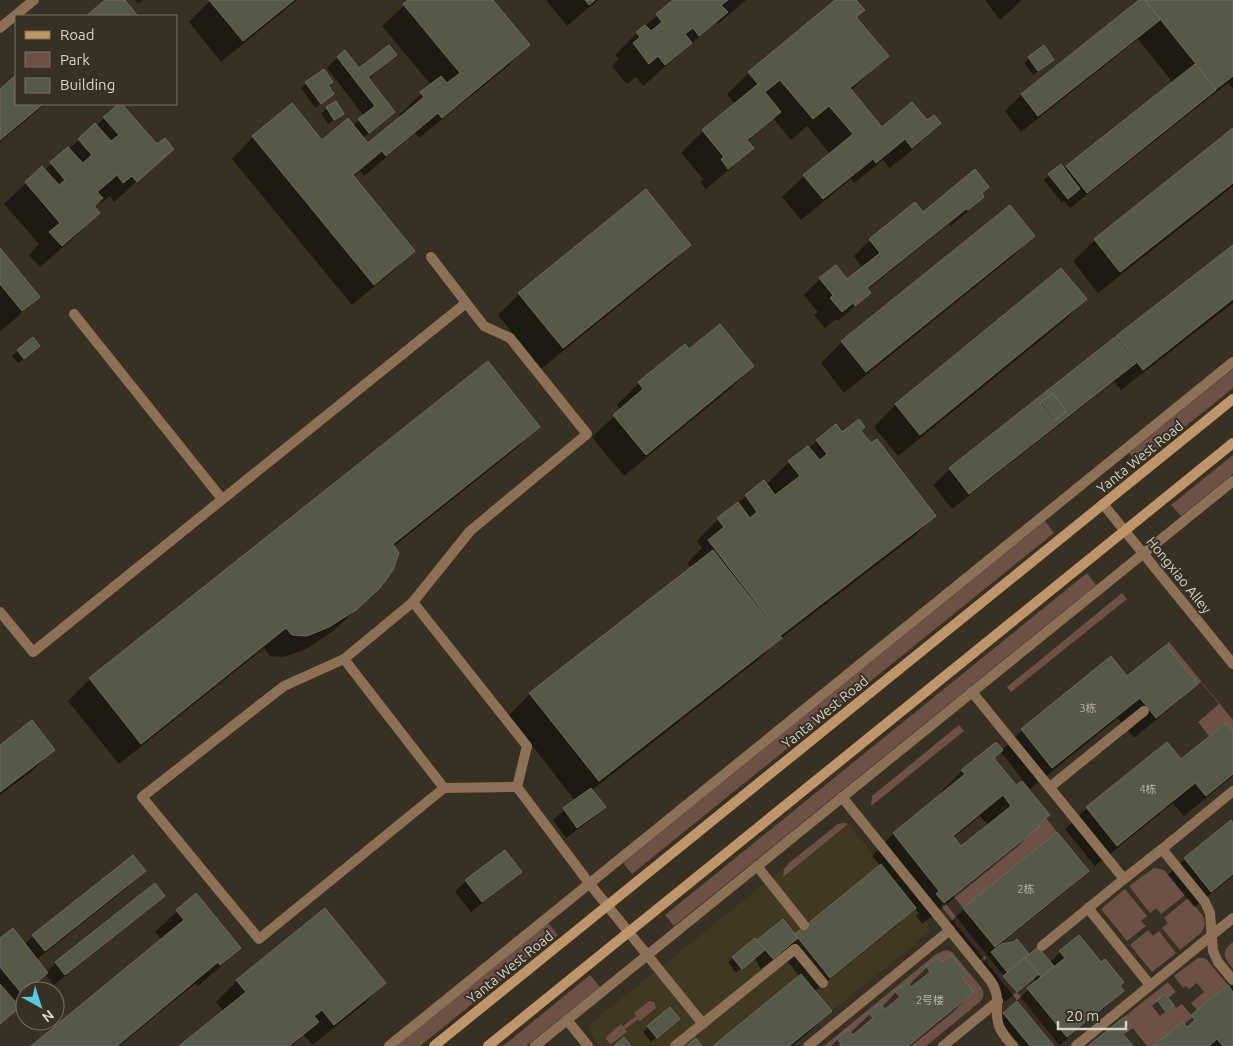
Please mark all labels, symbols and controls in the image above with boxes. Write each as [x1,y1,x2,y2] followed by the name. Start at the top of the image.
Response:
[15,15,178,105] legend
[60,26,95,43] text: Road
[60,51,90,68] text: Park
[60,76,115,93] text: Building
[1094,417,1186,497] street label: Yanta West Road
[1143,533,1215,617] street label: Hongxiao Alley
[779,672,871,752] street label: Yanta West Road
[1079,702,1097,714] house number: 3栋
[1139,783,1157,795] house number: 4栋
[1017,883,1035,895] house number: 2栋
[464,927,556,1007] street label: Yanta West Road
[15,981,65,1031] north arrow
[916,994,944,1006] house number: 2号楼
[1058,998,1126,1030] scale bar
[39,1007,57,1026] text: N
[1066,1007,1099,1024] text: 20 m

